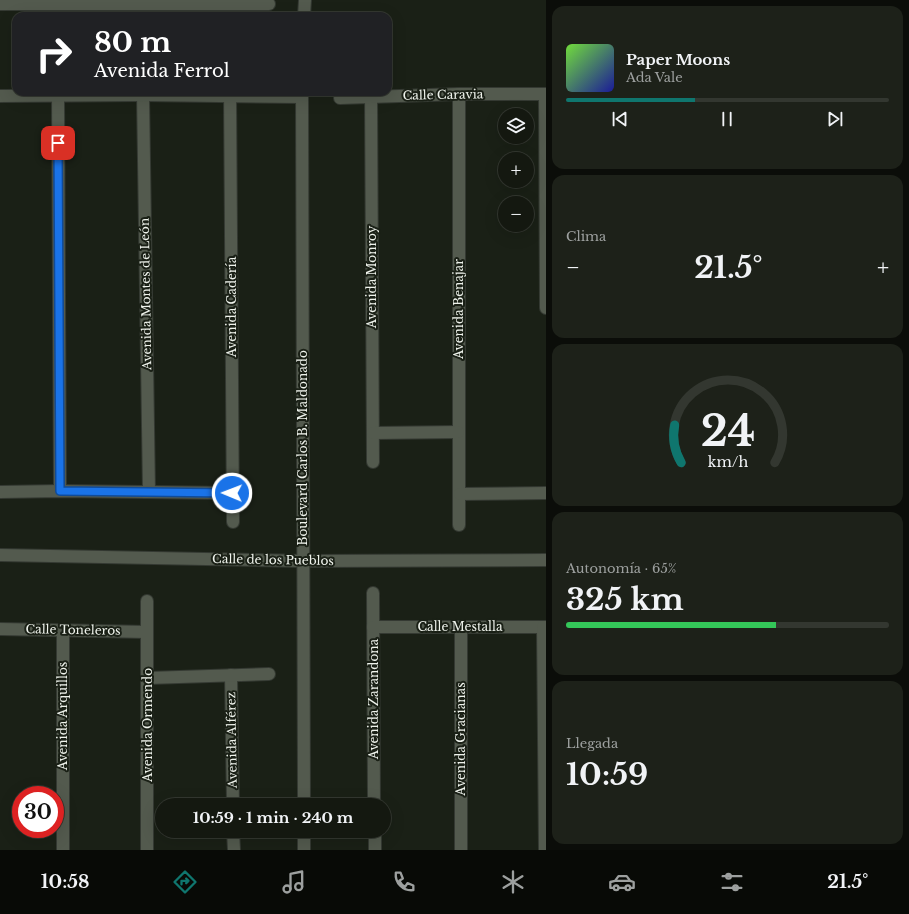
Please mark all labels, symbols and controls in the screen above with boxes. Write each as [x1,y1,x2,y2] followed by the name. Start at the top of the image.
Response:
[94,25,171,60] text: 80 m
[28,28,80,80] icon: right
[626,50,730,69] text: Paper Moons
[94,60,230,82] text: Avenida Ferrol
[626,69,683,86] text: Ada Vale
[402,86,484,103] street label: Calle Caravia
[498,108,534,232] map controls
[498,108,534,144] button: layers
[609,108,631,130] icon: previous
[716,108,738,130] icon: pause
[824,108,846,130] icon: next
[41,126,75,160] pin
[47,132,69,154] icon: arrive
[498,152,534,188] button: +
[498,196,534,232] button: −
[137,218,154,371] street label: Avenida Montes de León
[364,225,379,329] street label: Avenida Monroy
[566,228,606,245] text: Clima
[694,249,763,286] text: 21.5°
[566,254,580,281] text: −
[877,254,889,281] text: +
[224,256,239,358] street label: Avenida Cadería
[451,259,466,360] street label: Avenida Benajar
[295,350,310,546] street label: Boulevard Carlos B. Maldonado
[700,406,755,457] text: 24
[707,453,748,471] text: km/h
[211,472,253,514] position arrow
[212,551,334,568] street label: Calle de los Pueblos
[566,560,677,577] text: Autonomía · 65%
[566,581,684,618] text: 325 km
[417,619,503,634] street label: Calle Mestalla
[25,621,121,638] street label: Calle Toneleros
[366,638,381,760] street label: Avenida Zarandona
[55,662,70,771] street label: Avenida Arquillos
[140,668,155,783] street label: Avenida Ormendo
[453,682,468,797] street label: Avenida Gracianas
[223,691,240,789] street label: Avenida Alférez
[566,735,618,752] text: Llegada
[566,756,648,793] text: 10:59
[12,786,64,838] speed limit sign: 30
[193,808,353,827] text: 10:59 · 1 min · 240 m
[171,868,199,896] icon: directions
[280,868,308,896] icon: music
[390,868,418,896] icon: phone
[499,868,527,896] icon: climate
[608,868,636,896] icon: car
[718,868,746,896] icon: filters
[41,871,89,893] text: 10:58
[827,871,868,893] text: 21.5°

